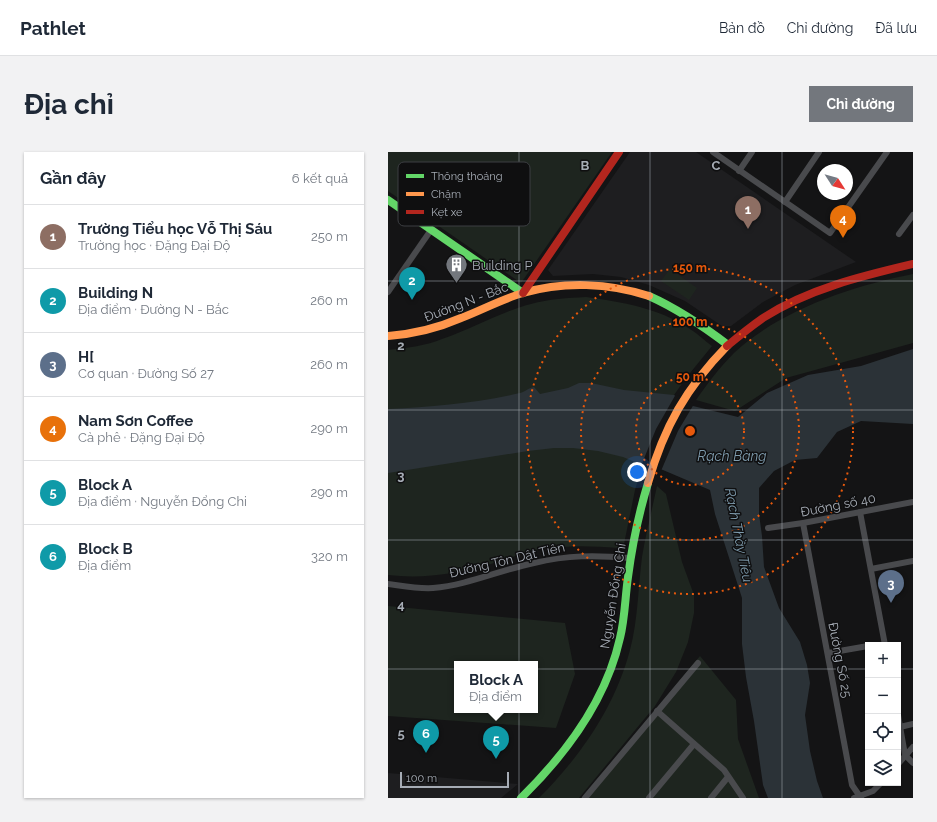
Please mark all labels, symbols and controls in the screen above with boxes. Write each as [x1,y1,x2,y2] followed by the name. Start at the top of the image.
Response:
[20,17,86,39] text: Pathlet
[719,20,765,36] text: Bản đồ
[787,20,853,36] text: Chỉ đường
[875,20,917,36] text: Đã lưu
[809,86,913,122] button: Chỉ đường
[24,88,114,121] text: Địa chỉ
[581,158,590,173] text: B
[712,158,721,173] text: C
[398,162,530,226] legend
[817,164,853,200] north arrow
[40,168,106,188] text: Gần đây
[431,170,503,183] text: Thông thoáng
[292,171,348,186] text: 6 kết quả
[431,188,461,201] text: Chậm
[735,196,761,229] pin: 1
[830,205,856,238] pin: 4
[431,206,463,219] text: Kẹt xe
[78,220,272,238] text: Trường Tiểu học Vỗ Thị Sáu
[50,229,56,244] text: 1
[311,229,348,244] text: 250 m
[78,238,230,253] text: Trường học · Đặng Đại Độ
[444,252,470,285] building icon: Building P
[472,258,533,273] place label: Building P
[673,261,707,275] text: 150 m
[399,267,425,300] pin: 2
[422,279,510,325] street label: Đường N - Bắc
[78,284,153,302] text: Building N
[49,293,57,308] text: 2
[310,293,348,308] text: 260 m
[78,302,229,317] text: Địa điểm · Đường N - Bắc
[673,315,707,329] text: 100 m
[397,338,405,353] text: 2
[78,348,94,366] text: H[
[49,357,57,372] text: 3
[310,357,348,372] text: 260 m
[78,366,214,381] text: Cơ quan · Đường Số 27
[676,370,704,384] text: 50 m
[78,412,193,430] text: Nam Sơn Coffee
[49,421,57,436] text: 4
[310,421,348,436] text: 290 m
[683,424,697,438] centre of rings
[78,430,205,445] text: Cà phê · Đặng Đại Độ
[697,448,767,464] water label: Rạch Bàng
[627,462,647,482] your location
[397,468,405,483] text: 3
[78,476,132,494] text: Block A
[49,485,57,500] text: 5
[310,485,348,500] text: 290 m
[722,486,756,584] water label: Rạch Thầy Tiêu
[799,490,877,520] street label: Đường số 40
[78,494,247,509] text: Địa điểm · Nguyễn Đổng Chi
[448,539,566,581] street label: Đường Tôn Dật Tiên
[78,540,133,558] text: Block B
[597,542,629,650] street label: Nguyễn Đổng Chi
[49,549,57,564] text: 6
[311,549,348,564] text: 320 m
[78,558,131,573] text: Địa điểm
[878,570,904,603] pin: 3
[397,597,405,612] text: 4
[825,621,855,699] street label: Đường Số 25
[865,642,901,786] map controls
[865,642,901,678] button: +
[454,661,538,713] popup
[469,671,523,689] text: Block A
[865,678,901,714] button: −
[469,689,522,704] text: Địa điểm
[865,714,901,750] button: locate
[413,720,439,753] pin: 6
[397,726,405,741] text: 5
[483,726,509,759] pin: 5
[865,750,901,786] button: layers
[400,770,509,789] scale bar
[406,772,437,785] text: 100 m

